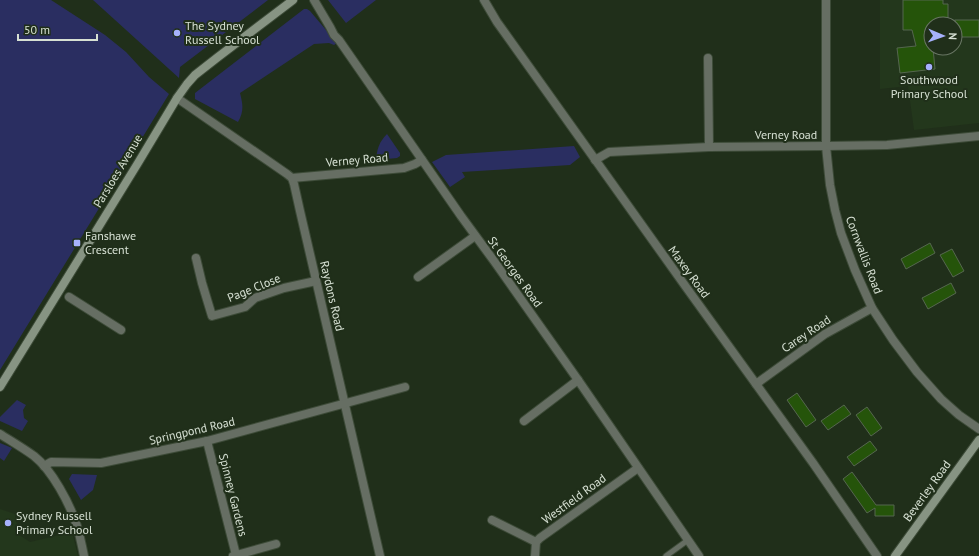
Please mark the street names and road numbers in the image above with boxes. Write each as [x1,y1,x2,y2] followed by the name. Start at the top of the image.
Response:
[754,127,817,142] street label: Verney Road
[90,131,145,210] street label: Parsloes Avenue
[324,149,389,170] street label: Verney Road
[843,214,886,296] street label: Cornwallis Road
[485,233,546,310] street label: St Georges Road
[665,243,713,301] street label: Maxey Road
[317,259,348,332] street label: Raydons Road
[225,270,283,305] street label: Page Close
[778,312,833,356] street label: Carey Road
[147,413,236,448] street label: Springpond Road
[216,452,251,538] street label: Spinney Gardens
[899,457,954,524] street label: Beverley Road
[539,470,609,527] street label: Westfield Road

